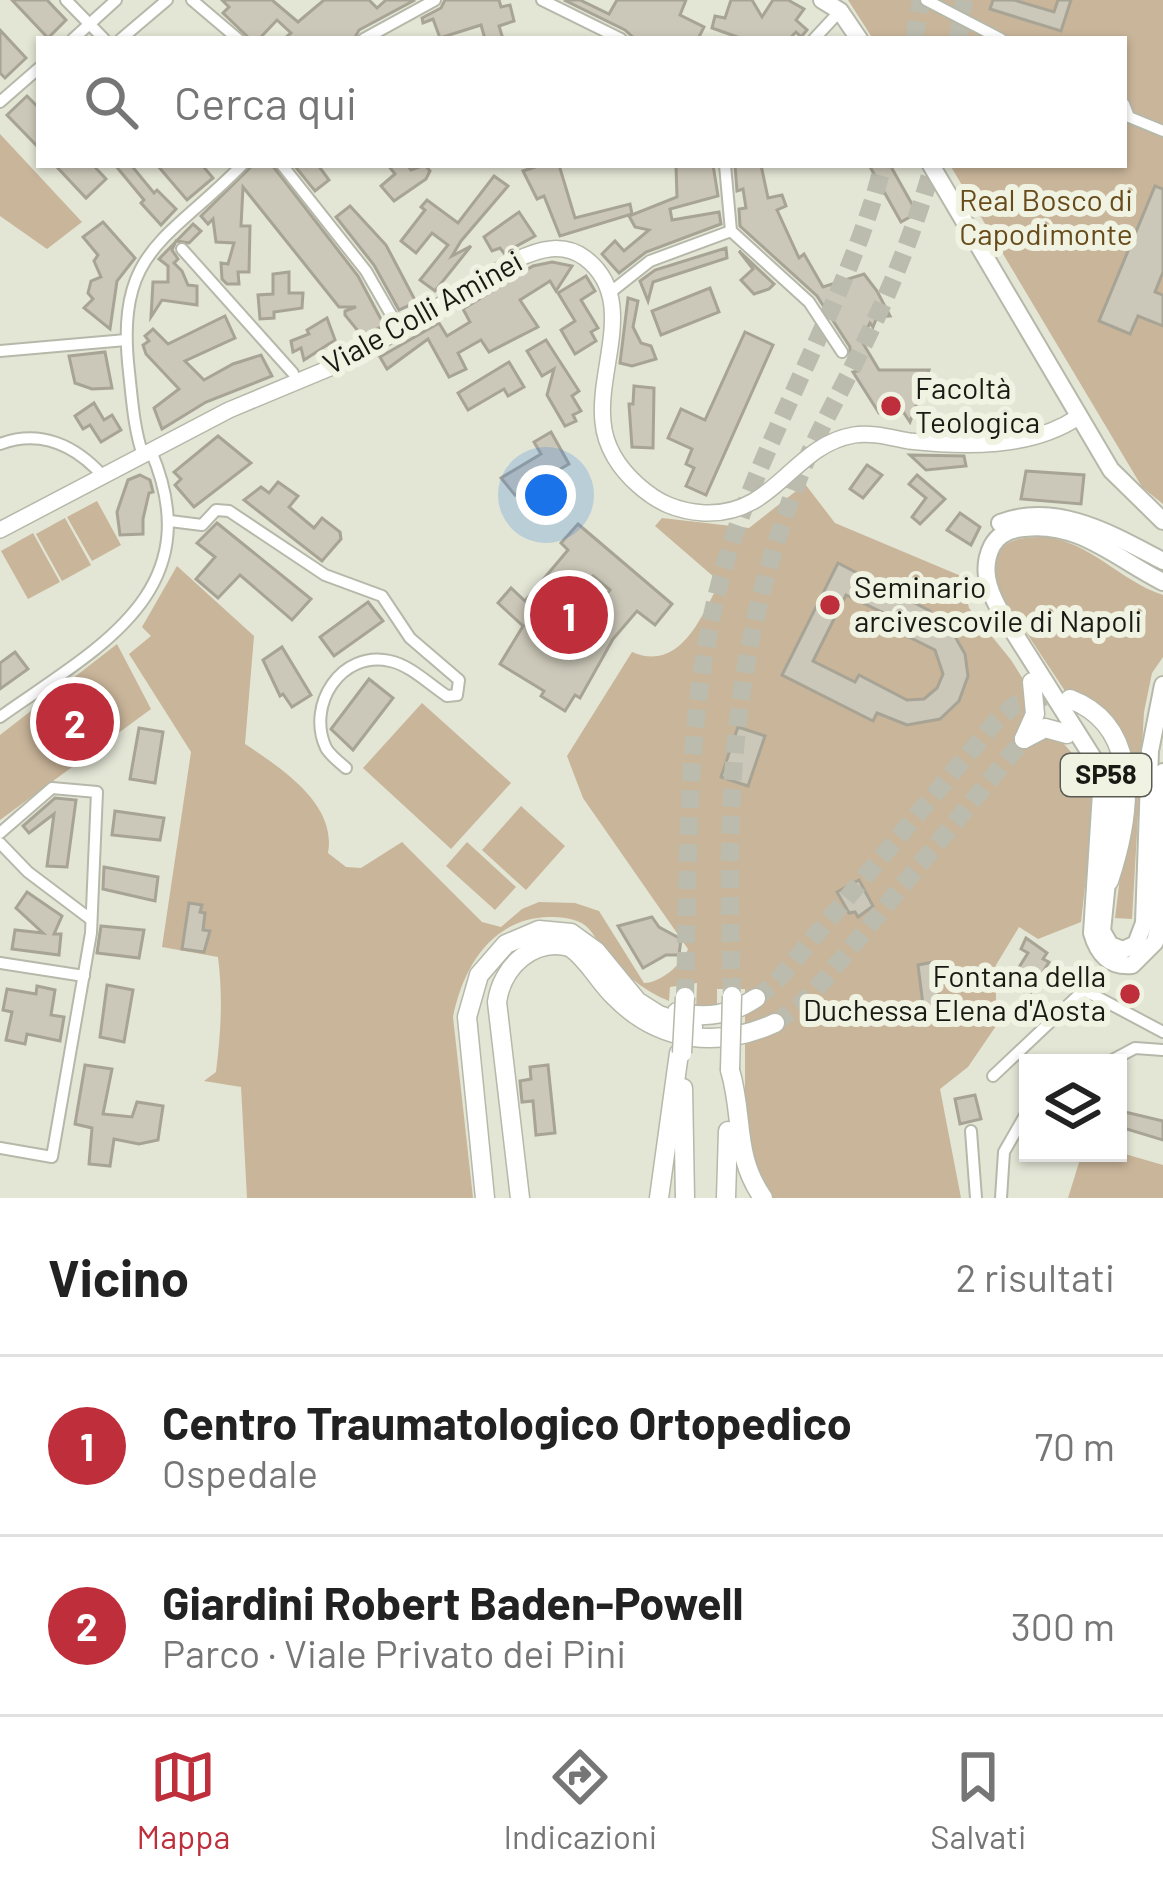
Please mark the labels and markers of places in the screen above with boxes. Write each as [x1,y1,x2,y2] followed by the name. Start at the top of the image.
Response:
[915,369,1040,439] place label: Facoltà Teologica
[878,393,904,419] marker: Facoltà Teologica
[854,568,1142,638] place label: Seminario arcivescovile di Napoli
[530,570,608,660] pin: 1
[817,592,843,618] marker: Seminario arcivescovile di Napoli
[36,677,114,767] pin: 2
[803,957,1106,1027] place label: Fontana della Duchessa Elena d'Aosta
[1117,981,1143,1007] marker: Fontana della Duchessa Elena d'Aosta

